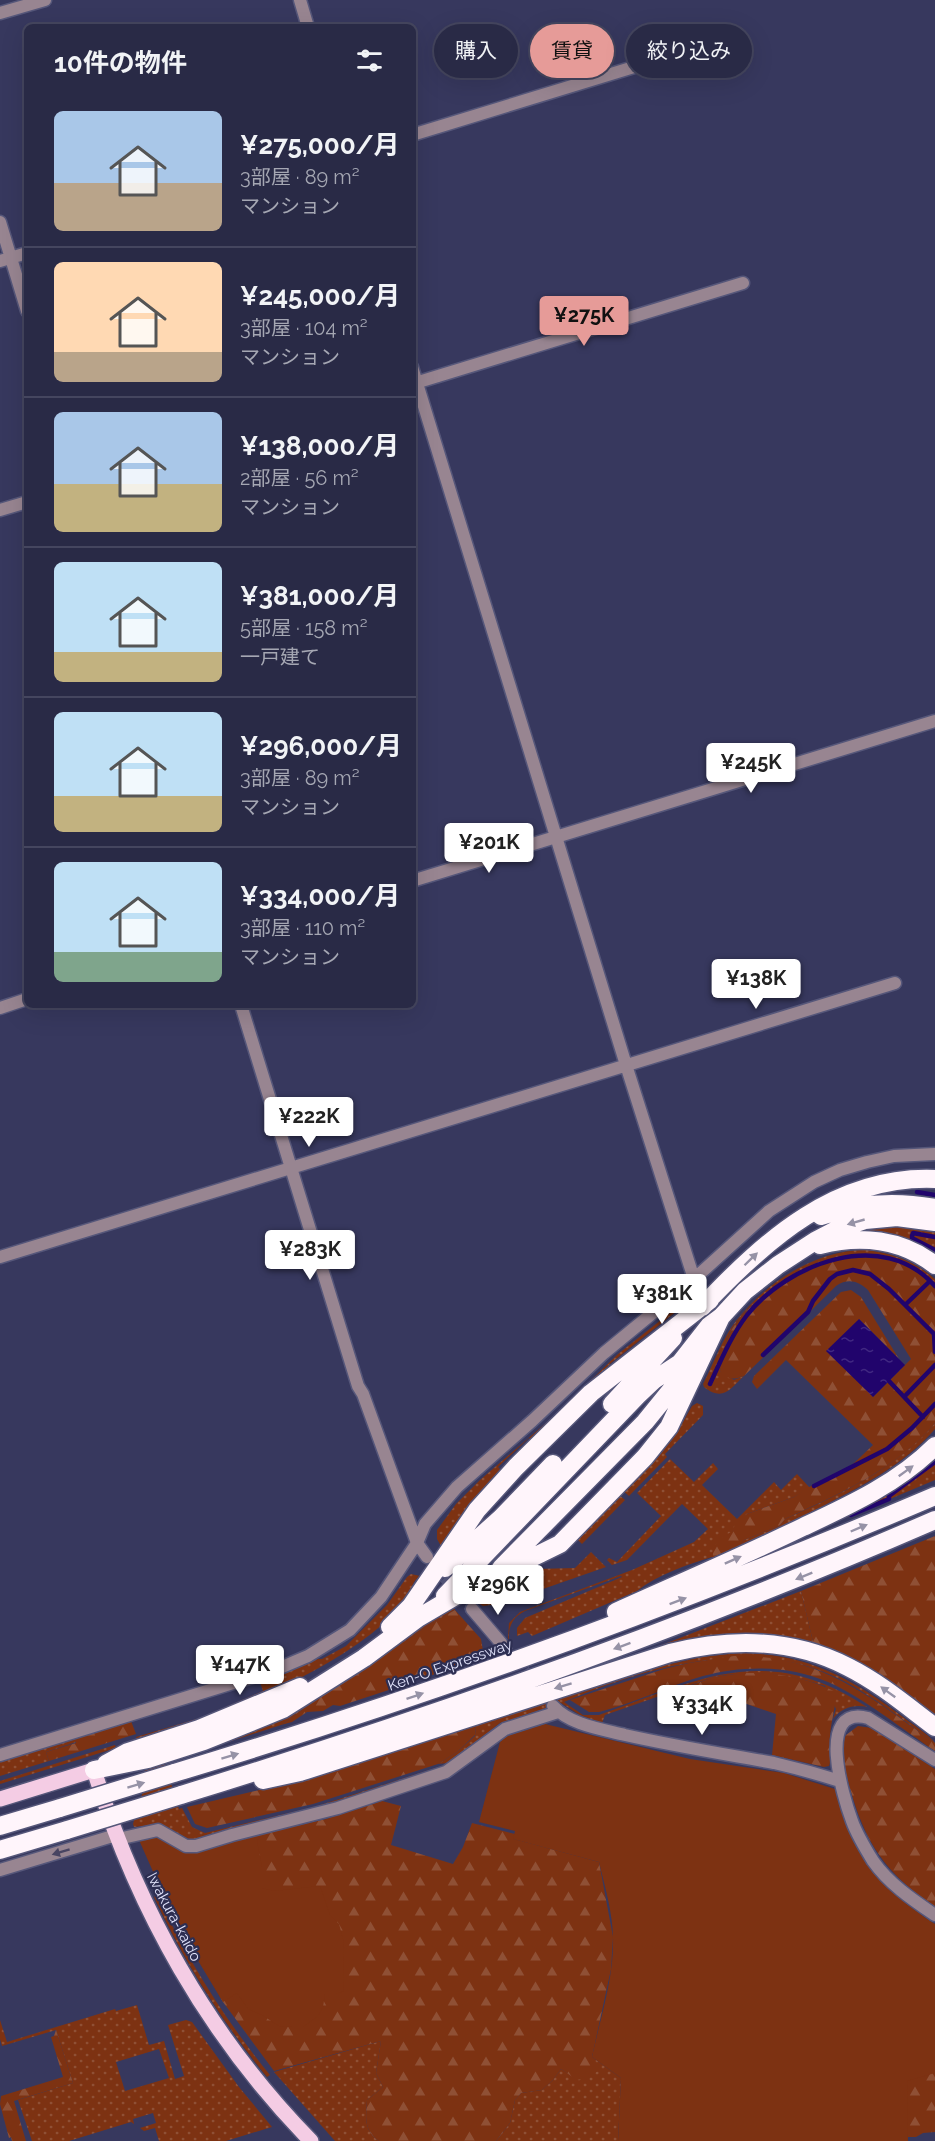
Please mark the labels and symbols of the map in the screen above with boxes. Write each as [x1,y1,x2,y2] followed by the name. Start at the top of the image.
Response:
[542,296,626,347] pin: ¥275K
[709,743,793,794] pin: ¥245K
[447,823,531,874] pin: ¥201K
[714,959,798,1010] pin: ¥138K
[267,1097,351,1148] pin: ¥222K
[847,1218,865,1227] one-way arrow
[268,1230,352,1281] pin: ¥283K
[744,1252,758,1266] one-way arrow
[620,1274,704,1325] pin: ¥381K
[899,1465,914,1477] one-way arrow
[850,1523,868,1533] one-way arrow
[725,1555,743,1565] one-way arrow
[456,1565,540,1616] pin: ¥296K
[794,1571,812,1581] one-way arrow
[669,1596,687,1605] one-way arrow
[385,1635,515,1695] street label: Ken-O Expressway
[613,1642,631,1652] one-way arrow
[198,1645,282,1696] pin: ¥147K
[554,1682,572,1692] one-way arrow
[660,1685,744,1736] pin: ¥334K
[881,1686,897,1698] one-way arrow
[406,1691,424,1700] one-way arrow
[221,1751,239,1760] one-way arrow
[127,1780,145,1789] one-way arrow
[51,1848,69,1857] one-way arrow
[143,1869,205,1965] street label: Iwakura-kaido

